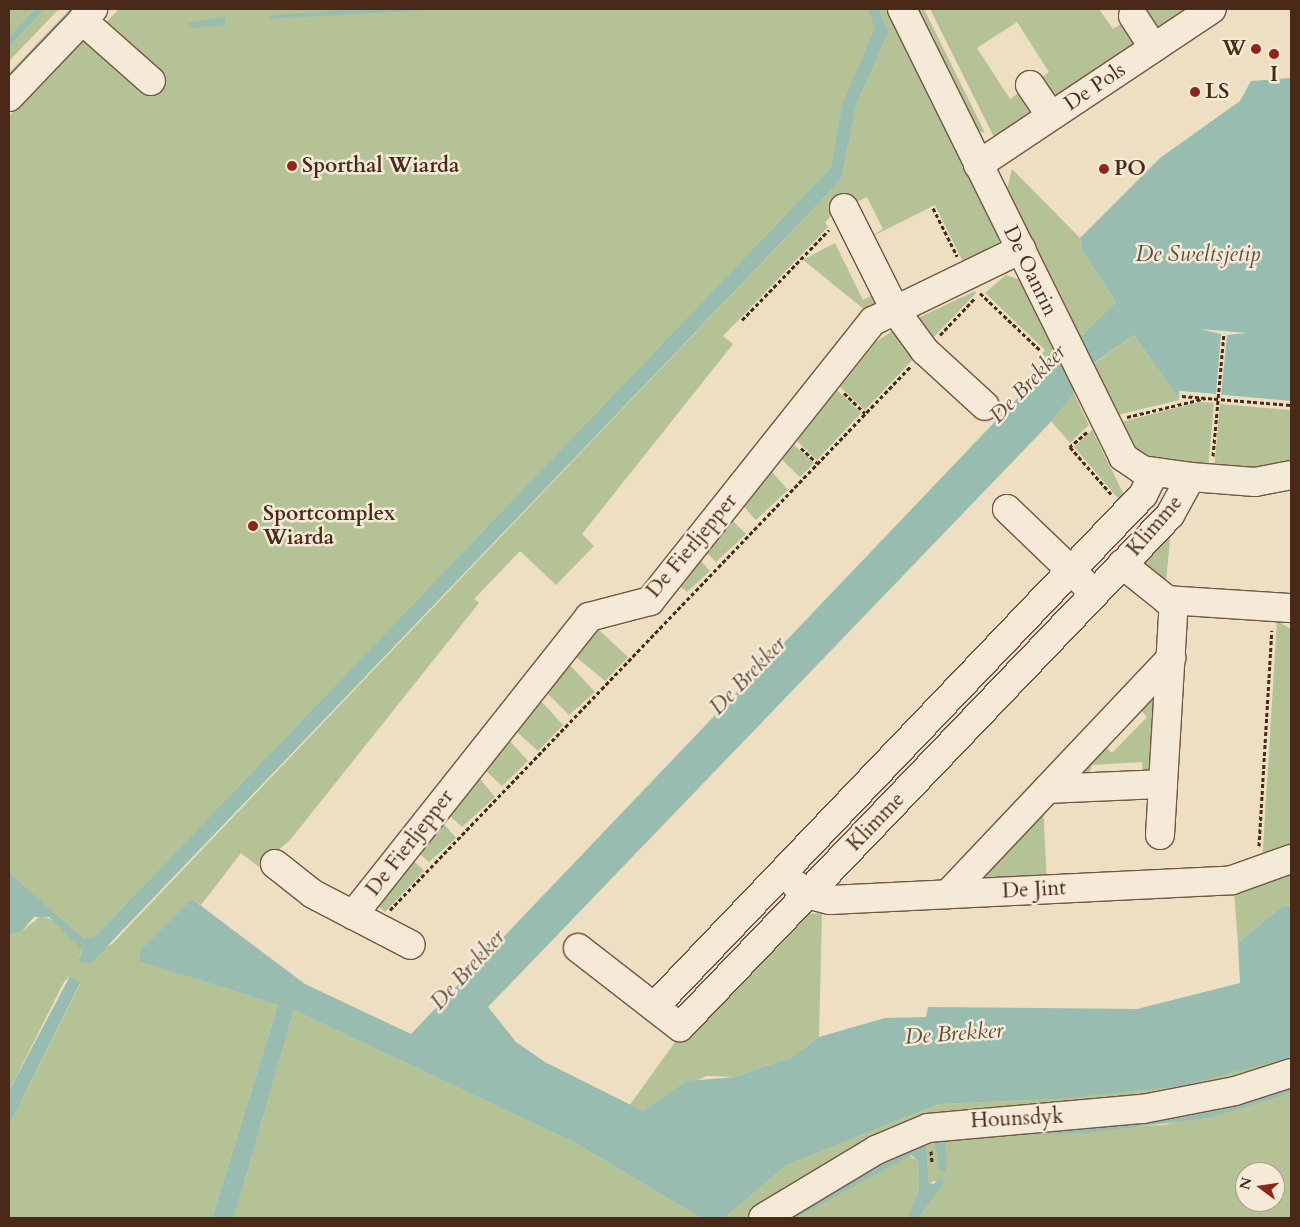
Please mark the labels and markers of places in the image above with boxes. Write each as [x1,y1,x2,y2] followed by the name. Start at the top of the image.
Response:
[1222,36,1246,62] place label: W
[1250,43,1262,55] marker: W
[1268,48,1280,60] marker: I
[1270,62,1278,88] place label: I
[1205,79,1229,105] place label: LS
[1189,86,1201,98] marker: LS
[302,153,459,179] place label: Sporthal Wiarda
[1114,156,1146,182] place label: PO
[286,160,298,172] marker: Sporthal Wiarda
[1098,163,1110,175] marker: PO
[263,501,395,551] place label: Sportcomplex Wiarda
[247,520,259,532] marker: Sportcomplex Wiarda

